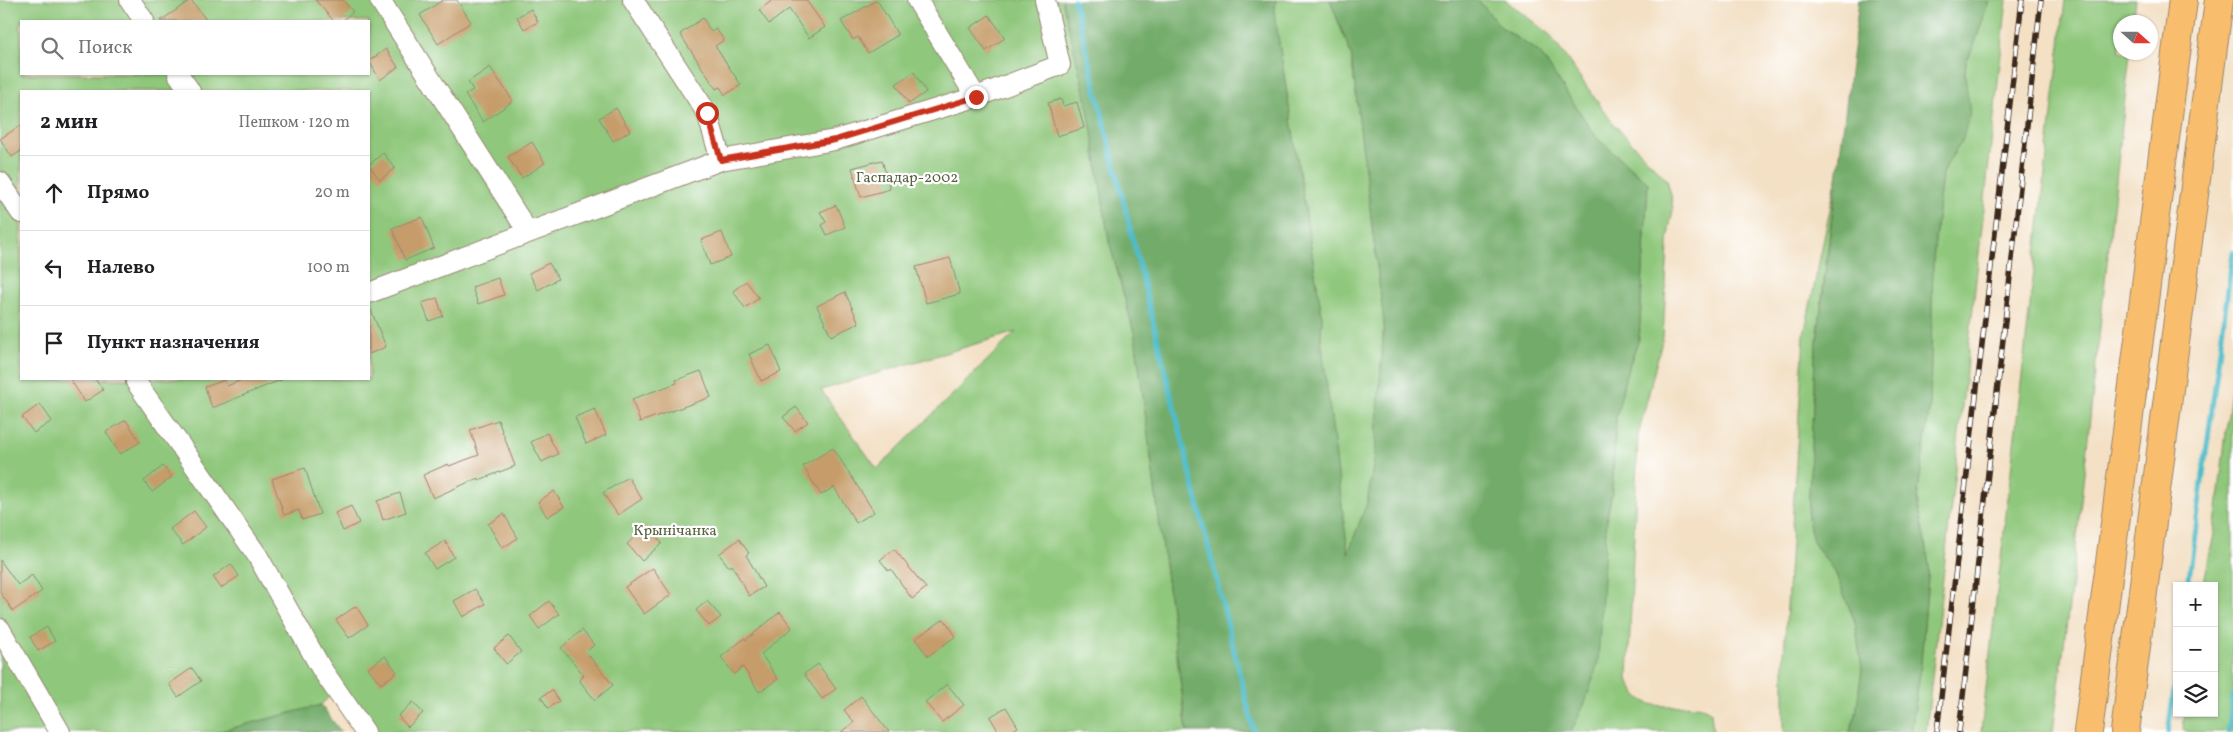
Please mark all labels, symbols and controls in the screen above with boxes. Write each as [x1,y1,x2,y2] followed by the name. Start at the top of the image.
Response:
[2113,15,2158,60] north arrow
[20,20,370,75] search box
[38,34,66,62] icon: search
[78,35,132,61] text: Поиск
[965,86,988,109] route end
[696,102,719,125] route start
[40,108,98,137] text: 2 мин
[239,112,350,134] text: Пешком · 120 m
[856,168,958,189] park label: Гаспадар-2002
[40,179,68,207] icon: ahead
[87,180,149,206] text: Прямо
[315,182,350,204] text: 20 m
[40,254,68,282] icon: left
[87,255,155,281] text: Налево
[307,257,350,279] text: 100 m
[40,329,68,357] icon: arrive
[87,330,260,356] text: Пункт назначения
[633,521,717,542] park label: Крынічанка
[2173,582,2218,717] map controls
[2173,582,2218,627] button: +
[2173,627,2218,672] button: −
[2173,672,2218,717] button: layers

